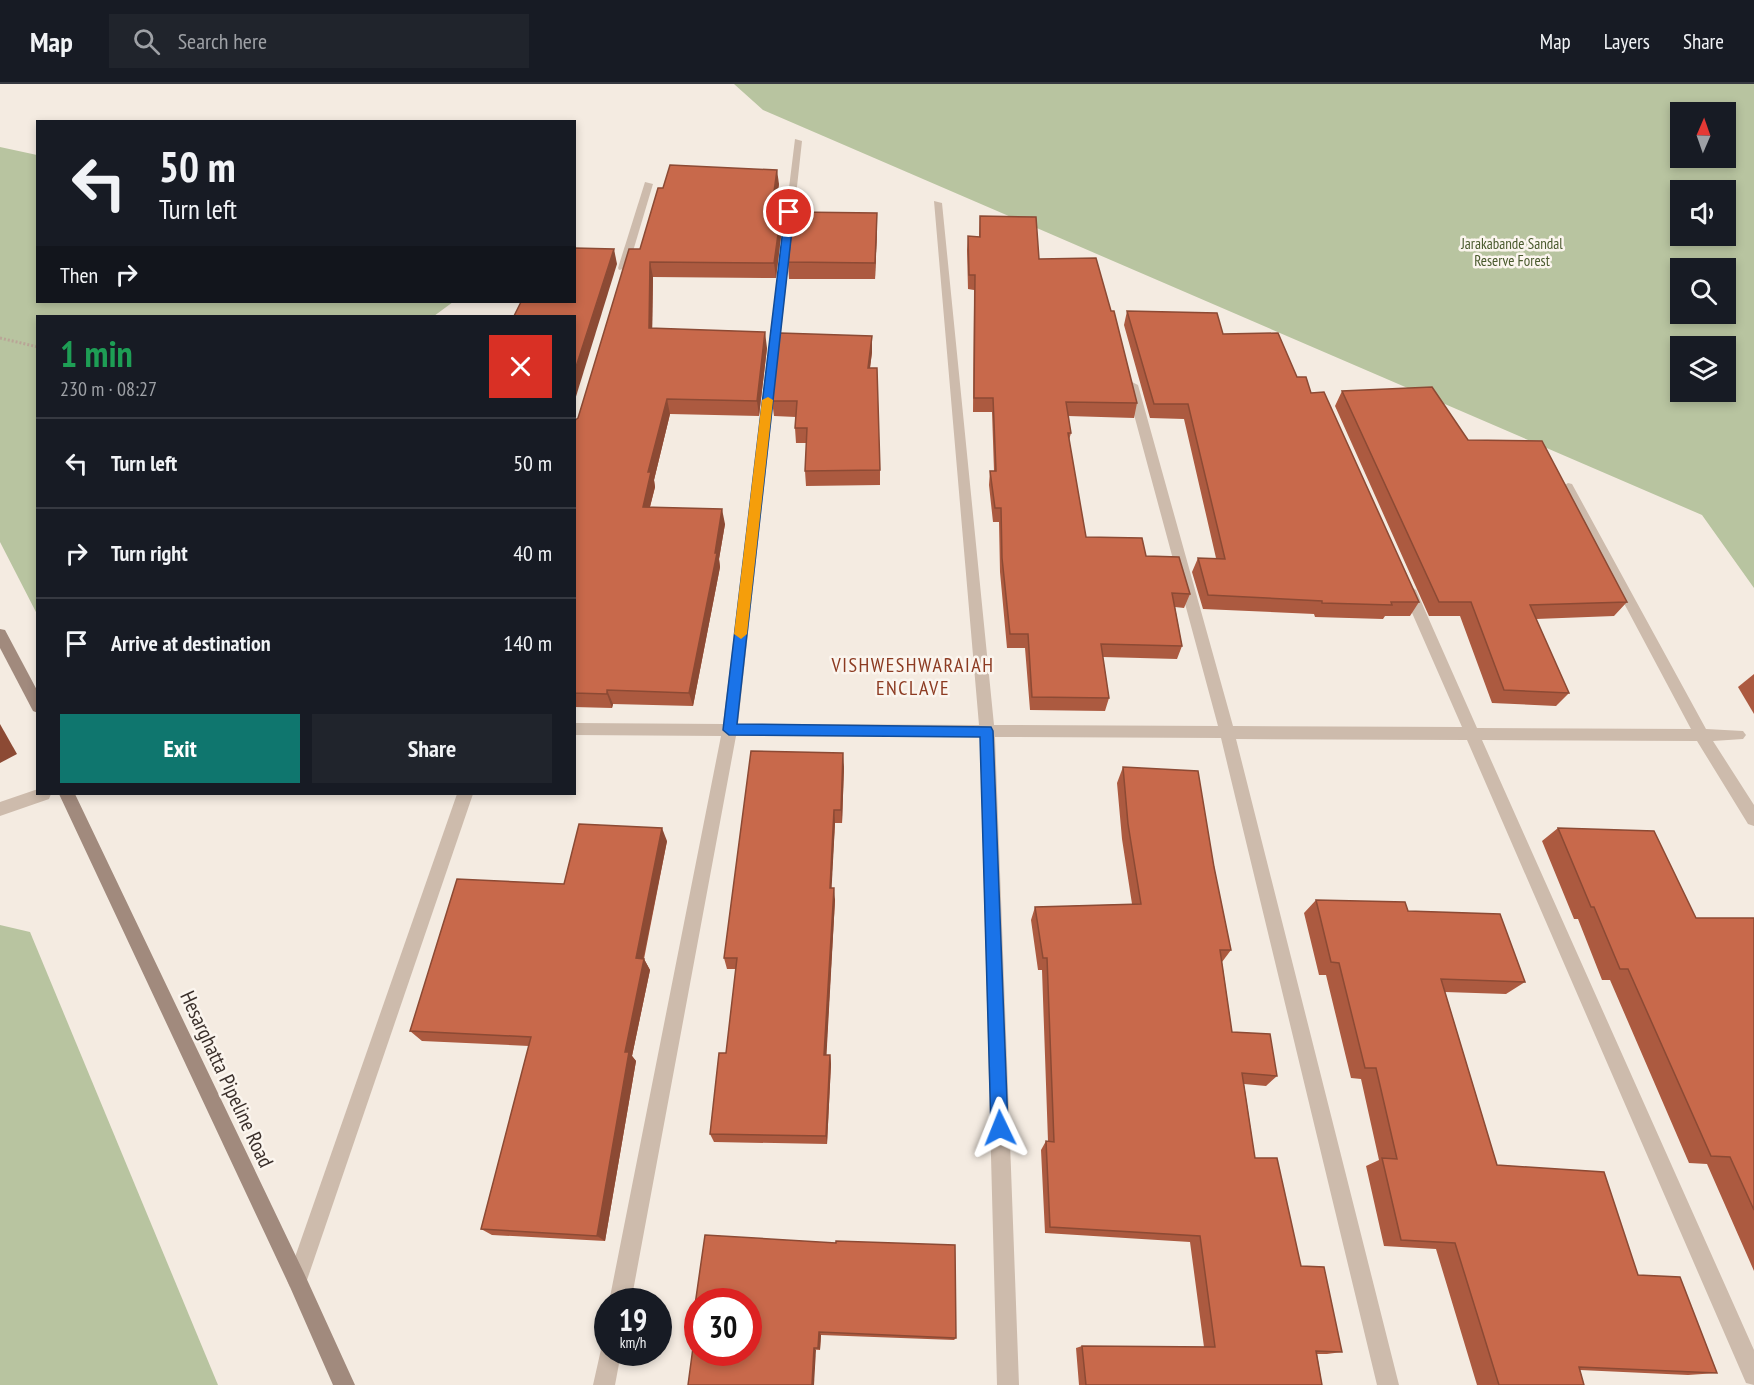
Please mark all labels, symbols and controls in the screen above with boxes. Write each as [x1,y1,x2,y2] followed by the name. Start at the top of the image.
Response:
[109,14,529,68] search box
[30,23,73,60] text: Map
[130,25,163,58] icon: search
[178,27,267,55] text: Search here
[1540,28,1571,55] text: Map
[1604,28,1650,55] text: Layers
[1683,28,1724,55] text: Share
[1670,102,1736,168] north arrow
[1670,102,1736,402] map controls
[159,139,236,194] text: 50 m
[60,144,138,222] icon: left
[1670,180,1736,246] button: sound
[763,186,814,237] pin
[159,192,237,226] text: Turn left
[772,195,805,228] icon: arrive
[1460,234,1563,270] park label: Jarakabande Sandal Reserve Forest
[110,258,143,291] icon: right
[1670,258,1736,324] button: search
[60,261,98,289] text: Then
[60,330,133,377] text: 1 min
[489,335,552,398] button: close
[1670,336,1736,402] button: layers
[60,376,157,402] text: 230 m · 08:27
[60,447,93,480] icon: left
[111,449,177,477] text: Turn left
[513,449,552,477] text: 50 m
[60,537,93,570] icon: right
[111,539,188,567] text: Turn right
[513,539,552,567] text: 40 m
[60,627,93,660] icon: arrive
[111,629,271,657] text: Arrive at destination
[503,629,552,657] text: 140 m
[831,652,994,701] district label: VISHWESHWARAIAH ENCLAVE
[60,714,300,783] button: Exit
[312,714,552,783] button: Share
[174,986,280,1172] street label: Hesarghatta Pipeline Road
[968,1096,1032,1160] position arrow
[684,1288,762,1366] speed limit sign: 30
[619,1300,647,1339] text: 19
[620,1333,646,1352] text: km/h

